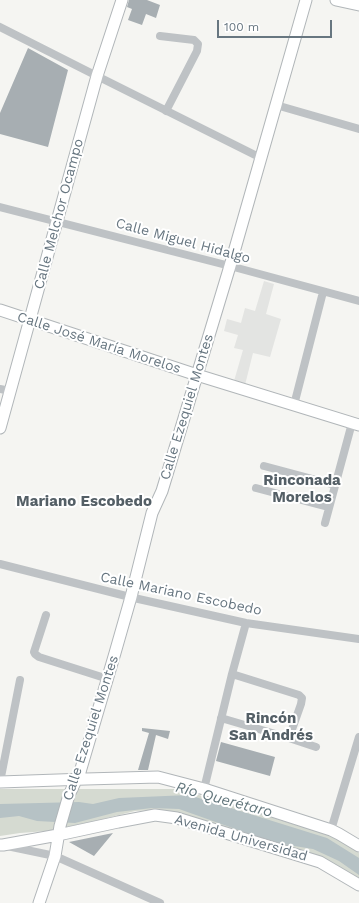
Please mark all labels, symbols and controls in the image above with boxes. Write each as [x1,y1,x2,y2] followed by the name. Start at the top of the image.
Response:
[219,12,334,38] scale bar
[224,20,259,34] text: 100 m
[31,137,87,291] street label: Calle Melchor Ocampo
[114,215,252,267] street label: Calle Miguel Hidalgo
[15,309,183,377] street label: Calle José María Morelos
[157,332,217,482] street label: Calle Ezequiel Montes
[263,472,341,507] district label: Rinconada Morelos
[16,493,152,511] district label: Mariano Escobedo
[99,569,263,619] street label: Calle Mariano Escobedo
[60,653,122,803] street label: Calle Ezequiel Montes
[229,710,313,745] district label: Rincón San Andrés
[174,778,274,822] water label: Río Querétaro
[173,811,309,865] street label: Avenida Universidad

